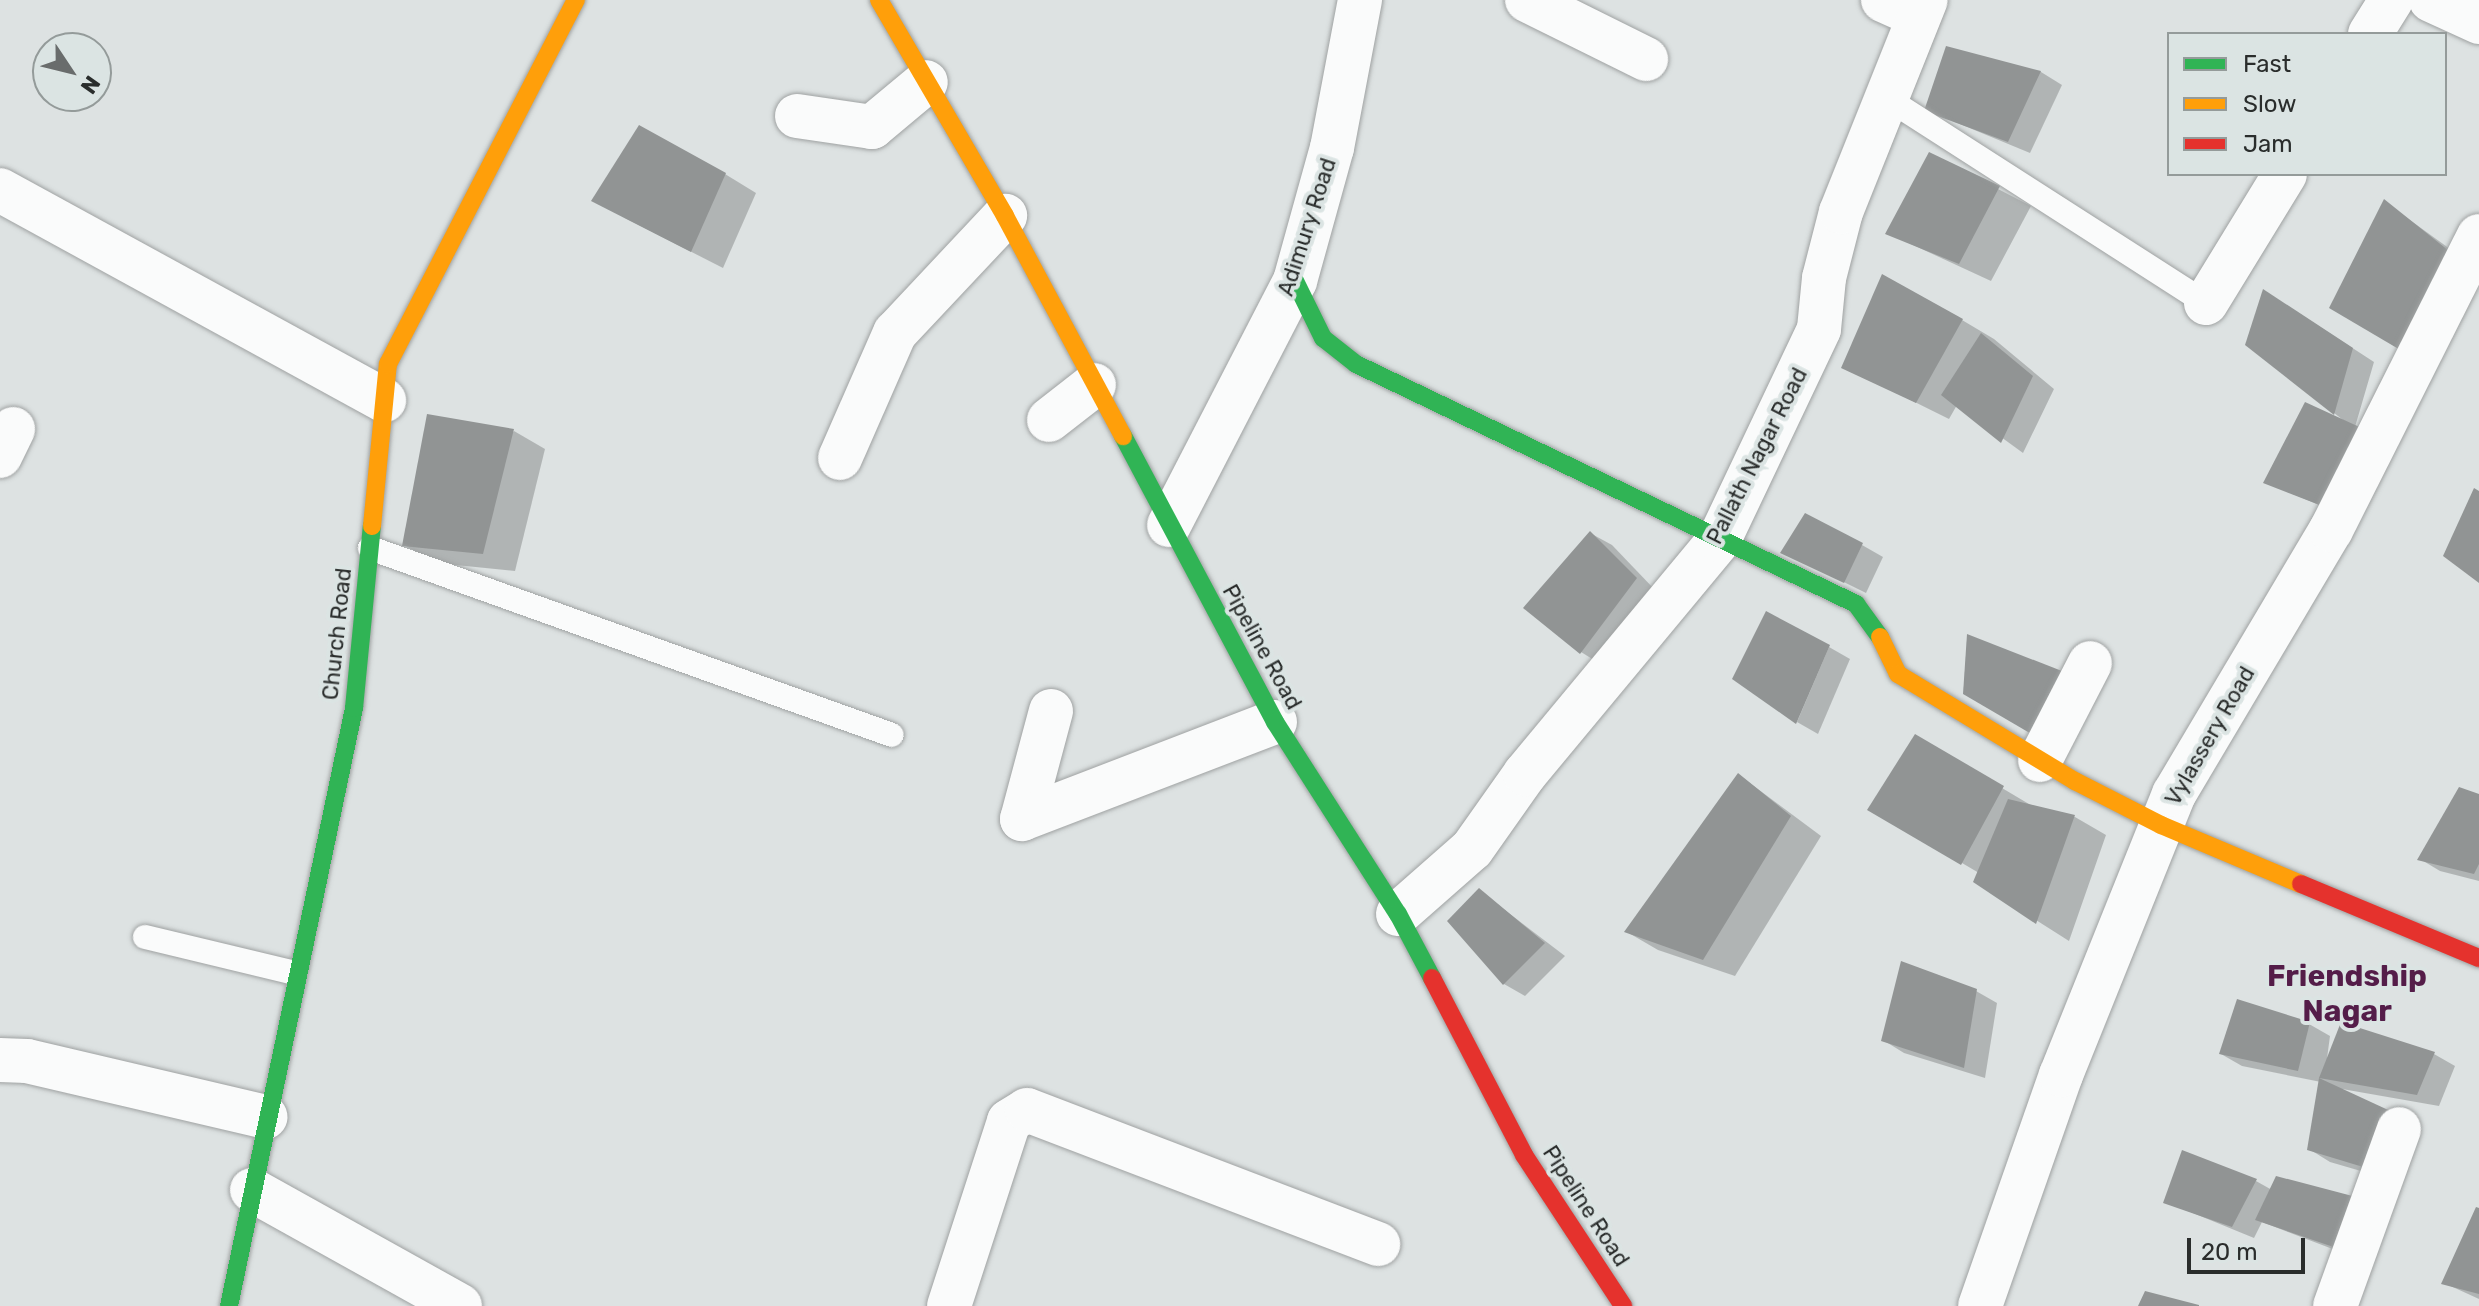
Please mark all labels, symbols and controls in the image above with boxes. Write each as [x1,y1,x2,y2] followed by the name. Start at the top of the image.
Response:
[32,32,112,112] north arrow
[2167,32,2447,176] legend
[2243,50,2291,78] text: Fast
[75,71,106,99] text: N
[2243,90,2296,118] text: Slow
[2243,130,2293,158] text: Jam
[1272,155,1342,299] street label: Adimury Road
[1701,363,1813,549] street label: Pallath Nagar Road
[317,567,357,701] street label: Church Road
[1217,580,1307,714] street label: Pipeline Road
[2159,662,2261,810] street label: Vylassery Road
[2267,958,2427,1028] district label: Friendship Nagar
[1537,1141,1635,1271] street label: Pipeline Road
[2191,1222,2309,1272] scale bar
[2201,1238,2258,1266] text: 20 m

